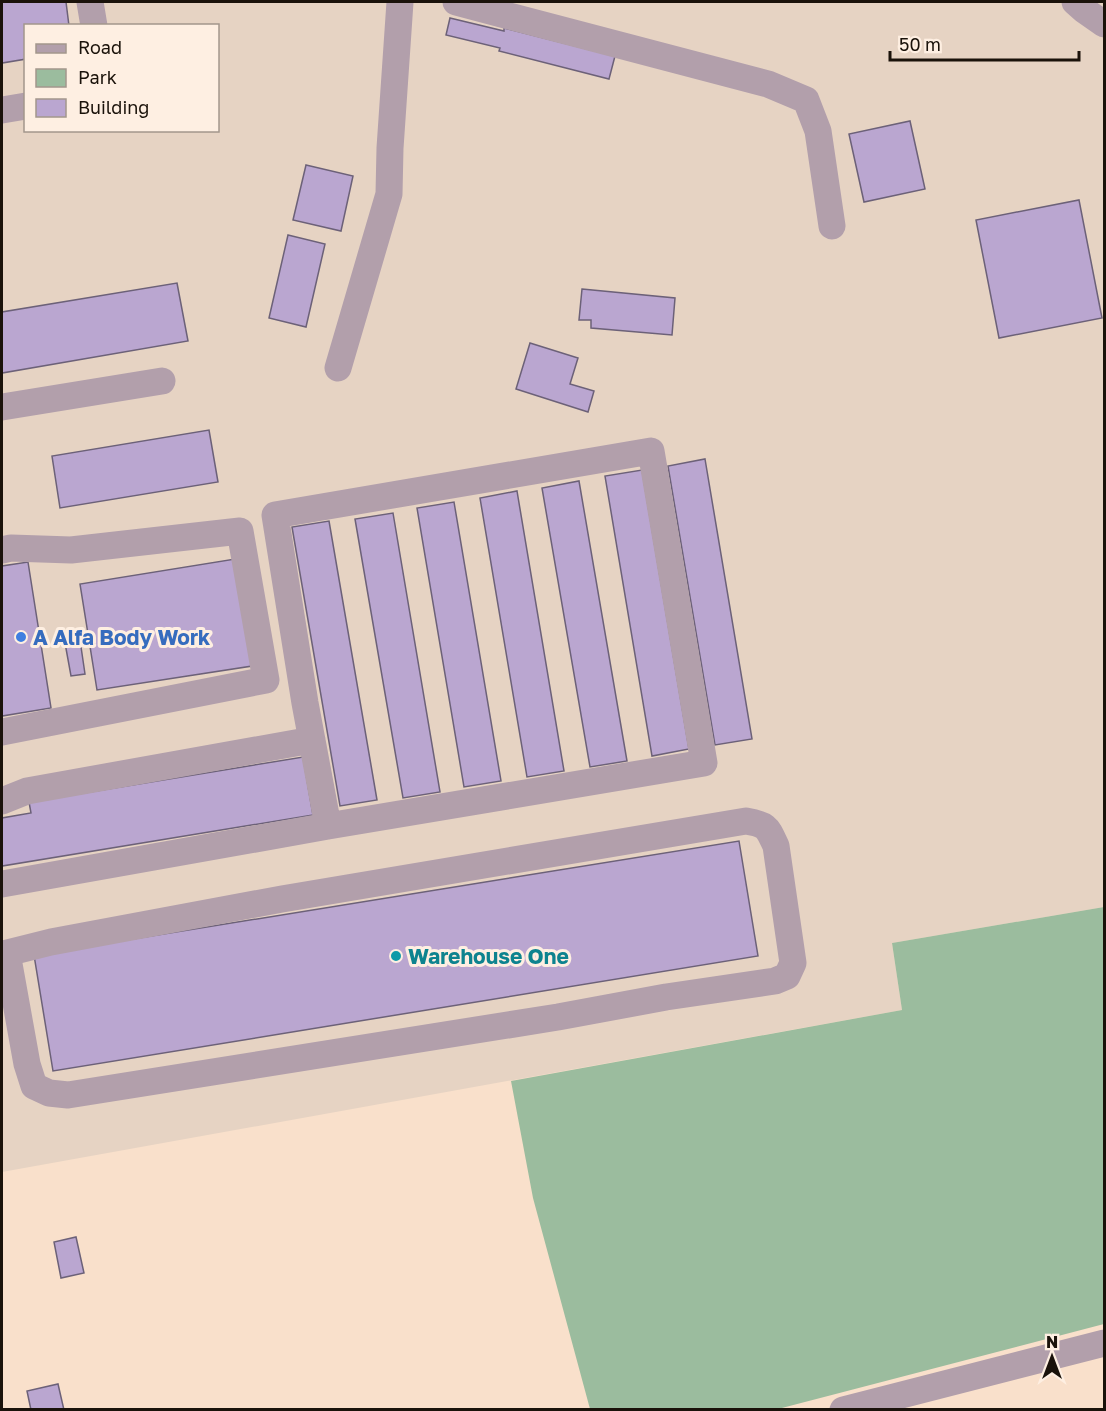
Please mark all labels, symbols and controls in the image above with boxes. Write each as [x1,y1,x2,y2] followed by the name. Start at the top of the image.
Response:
[24,24,219,132] legend
[890,24,1079,62] scale bar
[899,33,941,55] text: 50 m
[78,36,122,58] text: Road
[78,66,117,88] text: Park
[78,96,149,118] text: Building
[33,624,210,650] place label: A Alfa Body Work
[14,630,28,644] marker: A Alfa Body Work
[408,943,569,969] place label: Warehouse One
[389,949,403,963] marker: Warehouse One
[1022,1327,1082,1387] north arrow
[1046,1332,1058,1352] text: N

